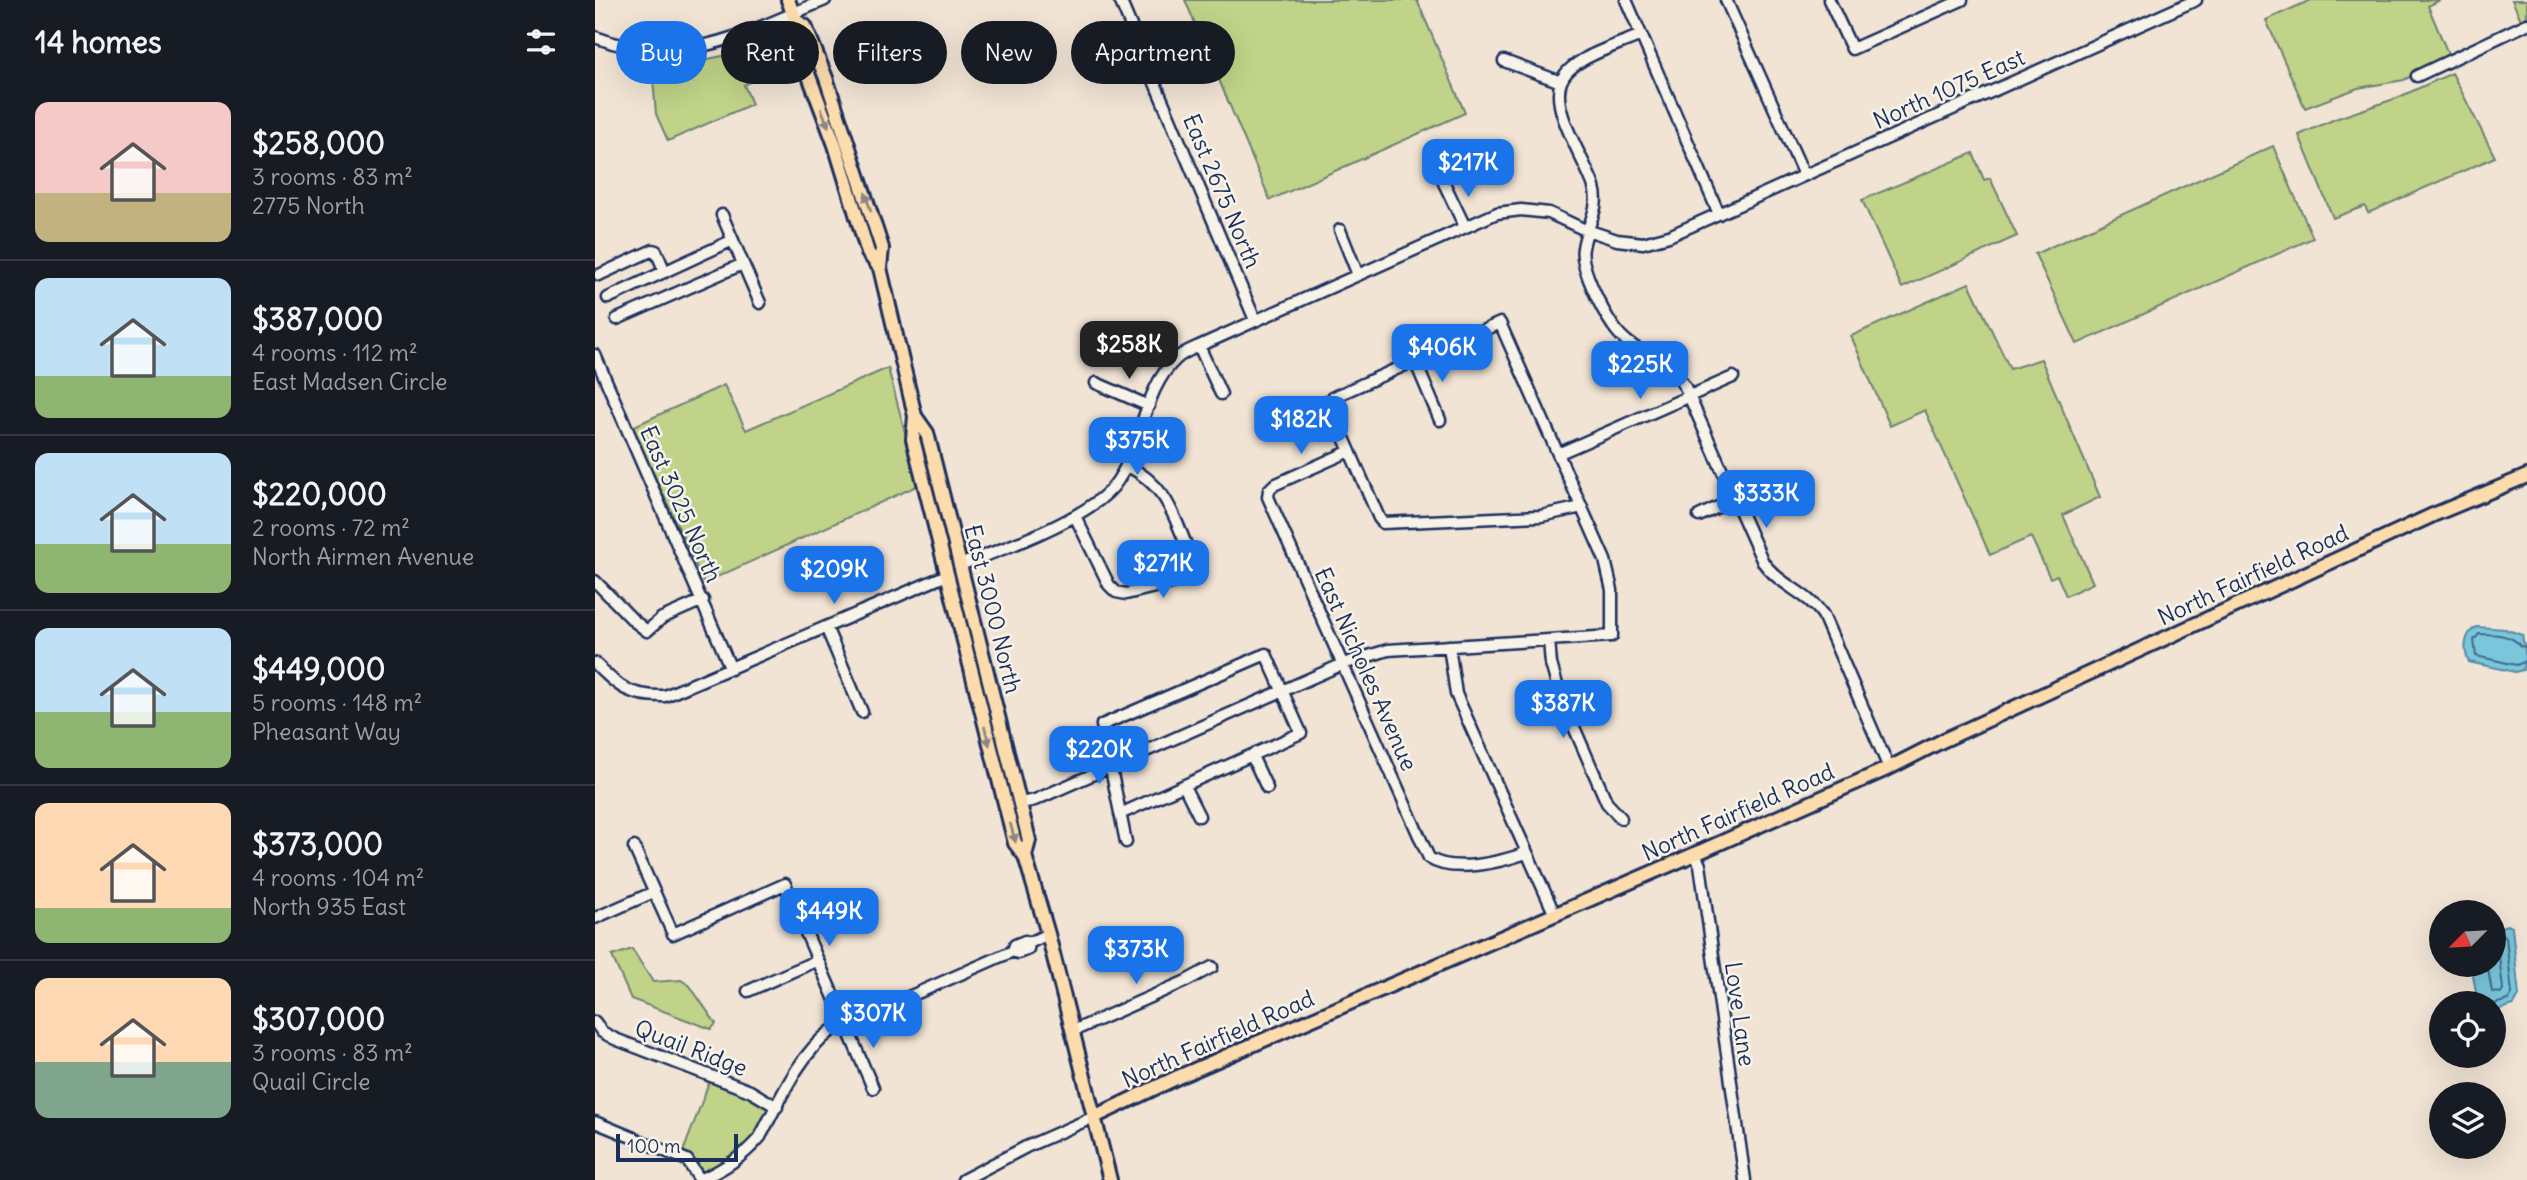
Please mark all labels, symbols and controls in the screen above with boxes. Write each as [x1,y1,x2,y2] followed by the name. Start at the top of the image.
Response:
[616,21,707,84] chip: Buy
[721,21,819,84] chip: Rent
[833,21,947,84] chip: Filters
[961,21,1057,84] chip: New
[1071,21,1235,84] chip: Apartment
[35,23,162,61] text: 14 homes
[522,23,560,61] icon: filters
[1868,42,2029,135] street label: North 1075 East
[819,108,830,129] one-way arrow
[1177,109,1268,272] street label: East 2675 North
[252,124,385,162] text: $258,000
[91,130,175,214] icon: home
[1419,140,1517,199] pin: $217K
[1438,147,1498,176] text: $217K
[252,162,413,191] text: 3 rooms · 83 m²
[252,191,365,220] text: 2775 North
[863,191,873,212] one-way arrow
[252,300,383,338] text: $387,000
[91,306,175,390] icon: home
[1080,322,1178,381] pin: $258K
[1393,324,1491,384] pin: $406K
[1096,329,1162,358] text: $258K
[1408,332,1476,361] text: $406K
[252,338,418,367] text: 4 rooms · 112 m²
[1591,342,1689,401] pin: $225K
[1607,349,1673,378] text: $225K
[252,367,447,396] text: East Madsen Circle
[1252,396,1350,456] pin: $182K
[1270,404,1332,433] text: $182K
[1088,418,1186,477] pin: $375K
[634,421,729,587] street label: East 3025 North
[1105,425,1169,454] text: $375K
[1717,470,1815,530] pin: $333K
[252,475,387,513] text: $220,000
[1733,478,1799,507] text: $333K
[91,481,175,565] icon: home
[252,513,410,542] text: 2 rooms · 72 m²
[2153,518,2353,631] street label: North Fairfield Road
[958,521,1028,696] street label: East 3000 North
[1114,540,1212,600] pin: $271K
[252,542,474,571] text: North Airmen Avenue
[785,546,883,606] pin: $209K
[1133,548,1193,577] text: $271K
[800,554,868,583] text: $209K
[1309,563,1424,775] street label: East Nicholes Avenue
[252,650,385,688] text: $449,000
[91,656,175,740] icon: home
[1514,680,1612,740] pin: $387K
[252,688,422,717] text: 5 rooms · 148 m²
[1531,688,1595,717] text: $387K
[252,717,401,746] text: Pheasant Way
[982,725,993,747] one-way arrow
[1050,726,1148,786] pin: $220K
[1065,734,1133,763] text: $220K
[1637,756,1838,867] street label: North Fairfield Road
[1008,823,1018,844] one-way arrow
[252,825,383,863] text: $373,000
[91,831,175,915] icon: home
[252,863,424,892] text: 4 rooms · 104 m²
[780,888,878,948] pin: $449K
[252,892,406,921] text: North 935 East
[796,896,862,925] text: $449K
[2429,900,2506,976] north arrow
[2429,900,2506,1159] map controls
[1087,926,1185,986] pin: $373K
[1104,934,1168,963] text: $373K
[1719,960,1762,1068] street label: Love Lane
[1117,983,1318,1094] street label: North Fairfield Road
[824,990,922,1050] pin: $307K
[2429,991,2506,1068] button: locate
[840,998,906,1027] text: $307K
[252,1000,385,1038] text: $307,000
[91,1006,175,1090] icon: home
[631,1013,752,1082] street label: Quail Ridge
[252,1038,413,1067] text: 3 rooms · 83 m²
[252,1067,370,1096] text: Quail Circle
[2429,1082,2506,1159] button: layers
[616,1131,739,1163] scale bar
[627,1134,681,1158] text: 100 m

